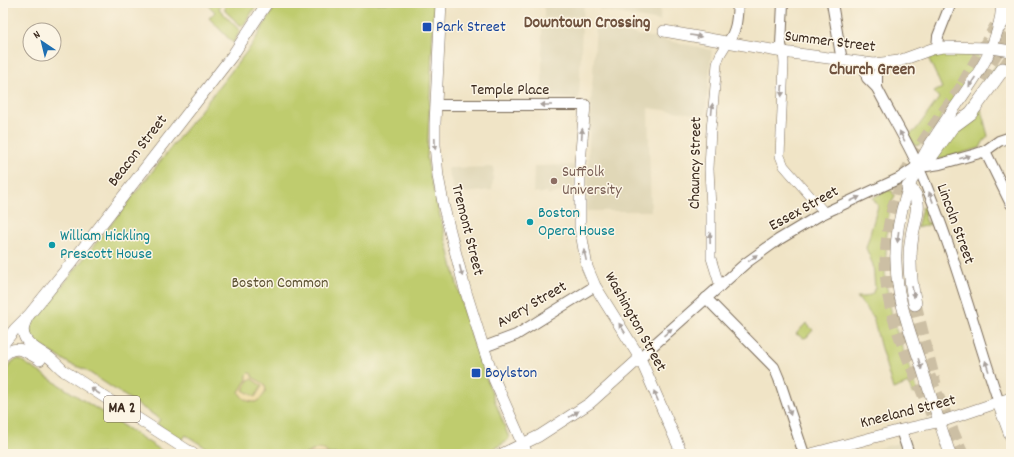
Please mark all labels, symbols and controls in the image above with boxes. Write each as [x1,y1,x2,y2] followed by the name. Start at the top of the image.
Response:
[524,12,650,36] district label: Downtown Crossing
[436,16,506,39] place label: Park Street
[421,21,433,33] marker: Park Street
[22,22,62,62] north arrow
[783,25,877,59] street label: Summer Street
[31,27,45,44] text: N
[690,34,702,40] one-way arrow
[829,59,915,83] district label: Church Green
[968,76,976,87] one-way arrow
[471,79,549,102] street label: Temple Place
[779,85,785,98] one-way arrow
[539,102,552,108] one-way arrow
[709,103,716,115] one-way arrow
[103,110,173,192] street label: Beacon Street
[684,116,708,209] street label: Chauncy Street
[579,128,586,140] one-way arrow
[899,130,905,142] one-way arrow
[432,138,438,151] one-way arrow
[959,154,971,160] one-way arrow
[562,161,622,202] place label: Suffolk University
[549,176,559,186] marker: Suffolk University
[765,180,843,238] street label: Essex Street
[930,181,980,268] street label: Lincoln Street
[445,182,489,278] street label: Tremont Street
[927,191,933,203] one-way arrow
[850,195,862,201] one-way arrow
[538,202,615,243] place label: Boston Opera House
[525,217,535,227] marker: Boston Opera House
[60,225,152,266] place label: William Hickling Prescott House
[707,231,713,244] one-way arrow
[894,231,901,243] one-way arrow
[47,240,57,250] marker: William Hickling Prescott House
[581,248,587,261] one-way arrow
[748,254,759,262] one-way arrow
[458,265,464,277] one-way arrow
[598,268,672,376] street label: Washington Street
[231,272,329,295] park label: Boston Common
[493,276,571,334] street label: Avery Street
[910,286,916,298] one-way arrow
[618,322,625,334] one-way arrow
[663,327,674,336] one-way arrow
[918,358,924,370] one-way arrow
[984,359,990,371] one-way arrow
[485,362,537,385] place label: Boylston
[470,367,482,379] marker: Boylston
[90,387,100,395] one-way arrow
[653,389,659,401] one-way arrow
[858,389,958,435] street label: Kneeland Street
[104,396,140,422] road number: MA 2
[786,405,792,417] one-way arrow
[569,410,579,418] one-way arrow

